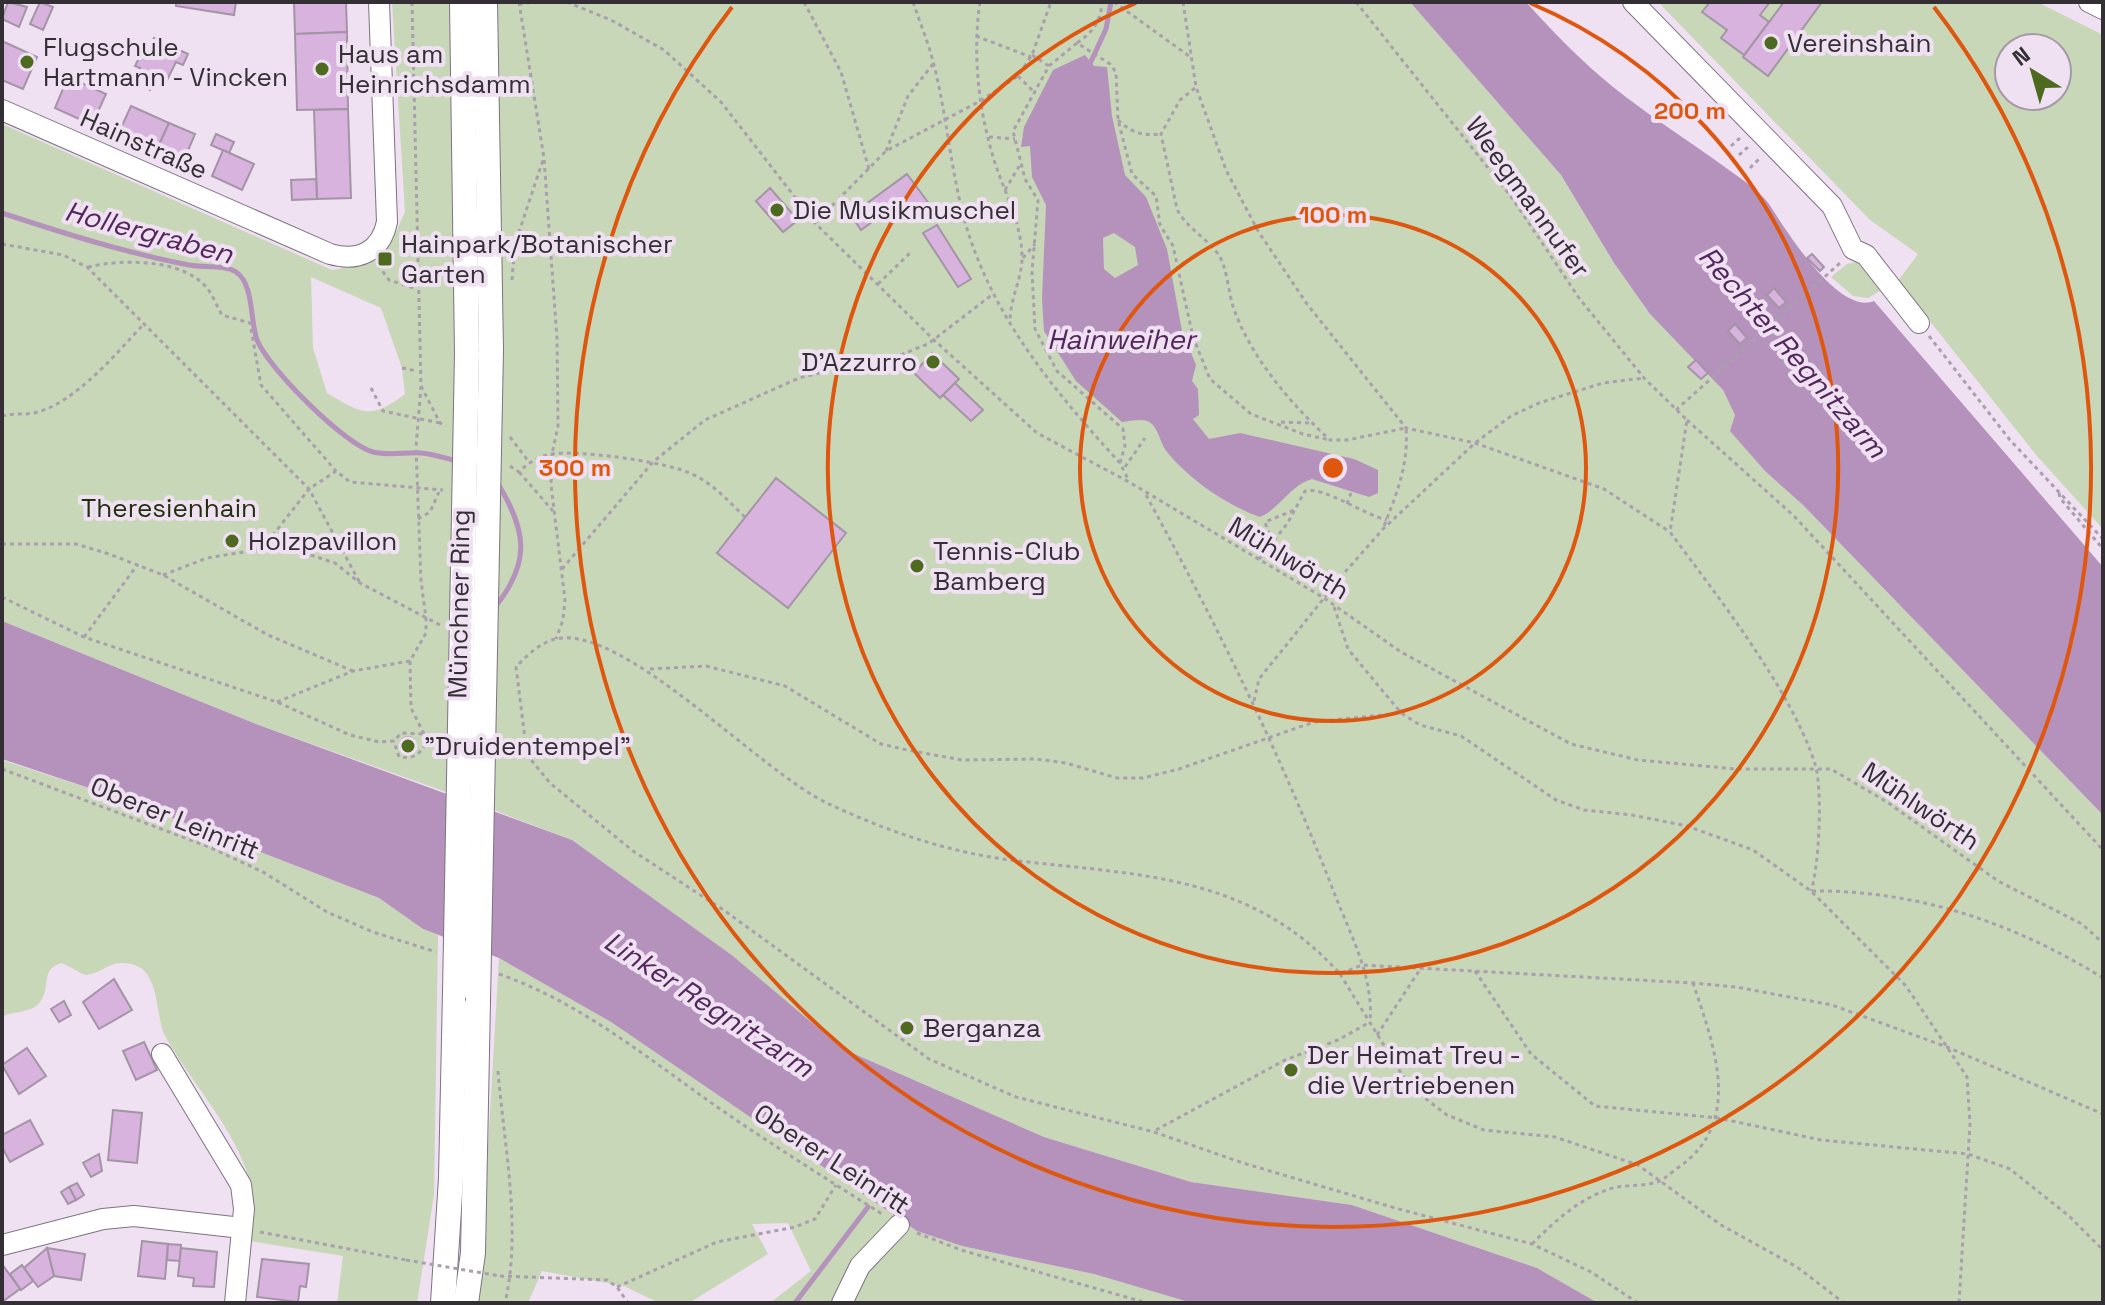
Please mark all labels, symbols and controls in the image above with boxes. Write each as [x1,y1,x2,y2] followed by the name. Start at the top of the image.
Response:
[1787,26,1931,60] place label: Vereinshain
[43,30,288,94] place label: Flugschule Hartmann - Vincken
[1993,32,2073,112] north arrow
[1762,34,1780,52] marker: Vereinshain
[338,37,531,101] place label: Haus am Heinrichsdamm
[2007,40,2035,72] text: N
[18,53,36,71] marker: Flugschule Hartmann - Vincken
[313,60,331,78] marker: Haus am Heinrichsdamm
[1654,95,1726,126] text: 200 m
[75,101,213,187] street label: Hainstraße
[1458,110,1598,284] street label: Weegmannufer
[61,192,238,272] water label: Hollergraben
[793,193,1016,227] place label: Die Musikmuschel
[1299,199,1367,230] text: 100 m
[768,201,786,219] marker: Die Musikmuschel
[401,227,673,291] place label: Hainpark/Botanischer Garten
[1691,239,1895,466] water label: Rechter Regnitzarm
[376,250,394,268] marker: Hainpark/Botanischer Garten
[1047,321,1199,357] water label: Hainweiher
[801,345,917,379] place label: D'Azzurro
[924,353,942,371] marker: D'Azzurro
[539,452,611,483] text: 300 m
[1319,454,1347,482] centre of rings
[81,491,257,525] park label: Theresienhain
[440,509,478,699] street label: Münchner Ring
[1222,509,1356,607] street label: Mühlwörth
[248,524,397,558] place label: Holzpavillon
[223,532,241,550] marker: Holzpavillon
[933,534,1081,598] place label: Tennis-Club Bamberg
[908,557,926,575] marker: Tennis-Club Bamberg
[424,729,631,763] place label: "Druidentempel"
[399,737,417,755] marker: "Druidentempel"
[1856,754,1986,858] street label: Mühlwörth
[86,769,264,867] street label: Oberer Leinritt
[598,923,821,1086] water label: Linker Regnitzarm
[923,1011,1041,1045] place label: Berganza
[898,1019,916,1037] marker: Berganza
[1307,1038,1521,1102] place label: Der Heimat Treu - die Vertriebenen
[1282,1061,1300,1079] marker: Der Heimat Treu - die Vertriebenen
[748,1096,916,1222] street label: Oberer Leinritt

